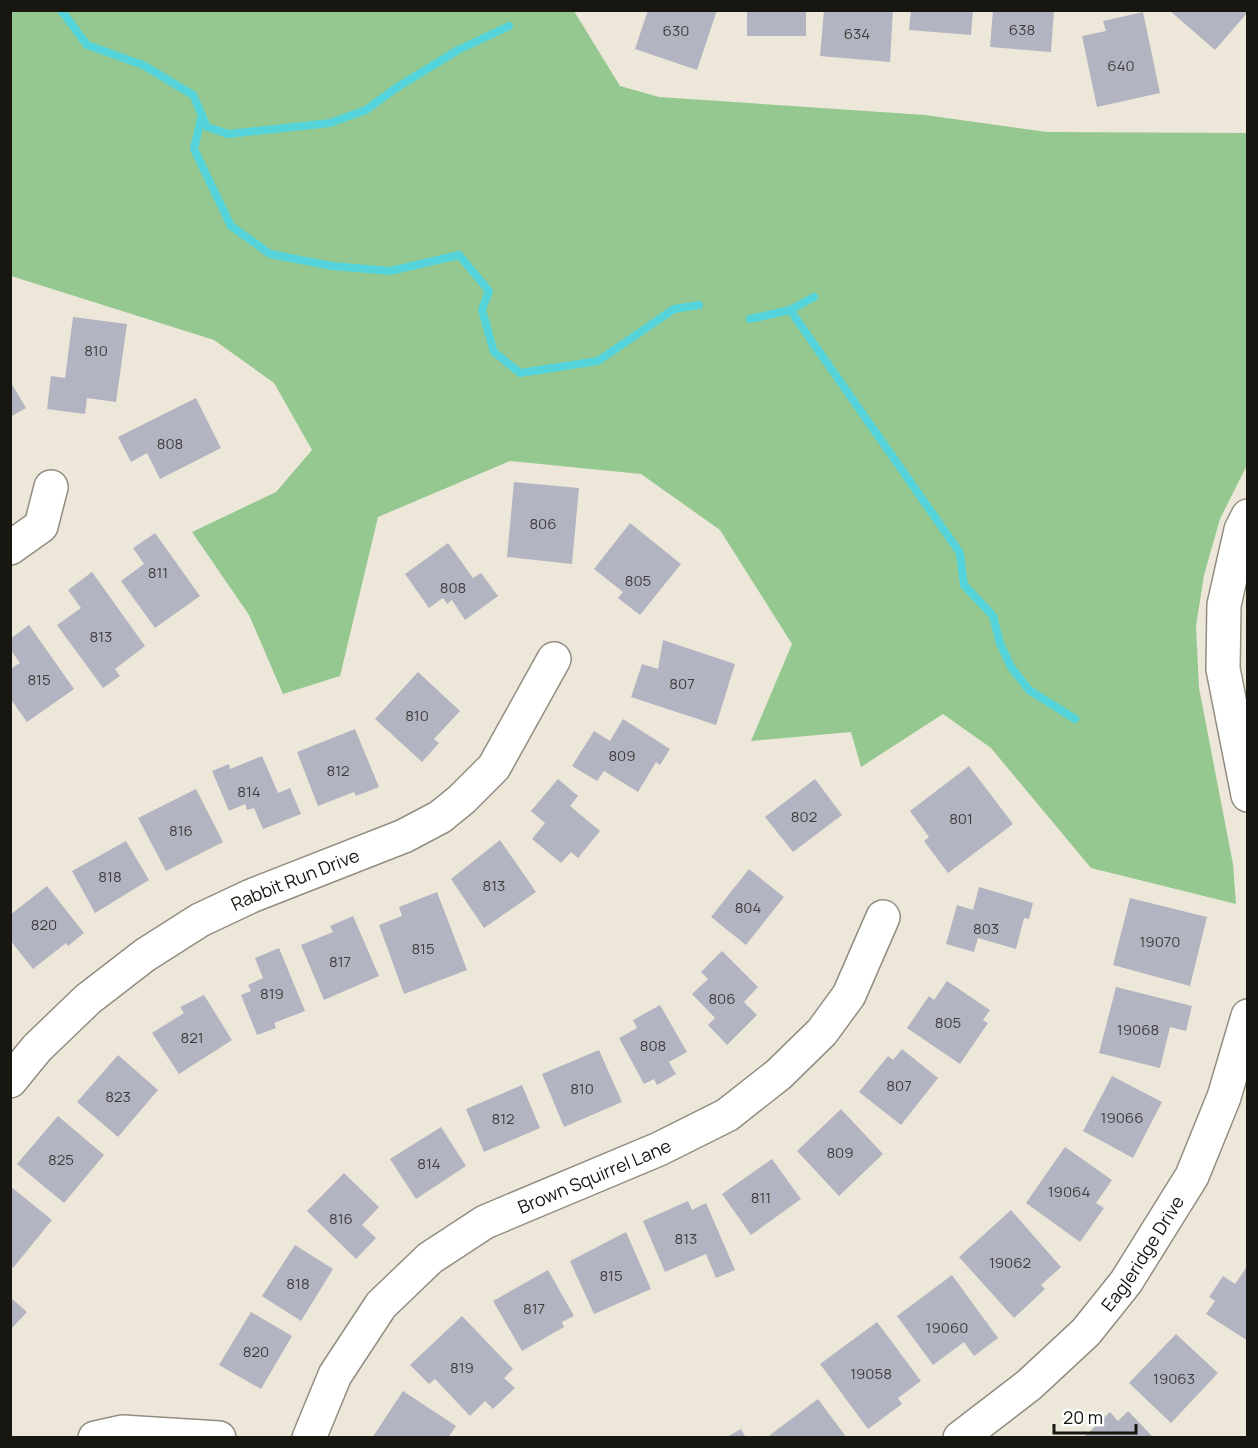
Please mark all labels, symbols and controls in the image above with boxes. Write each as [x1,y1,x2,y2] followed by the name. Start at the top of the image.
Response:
[1009,19,1035,40] house number: 638
[663,20,689,41] house number: 630
[844,23,870,44] house number: 634
[1107,55,1135,76] house number: 640
[84,340,108,361] house number: 810
[157,433,183,454] house number: 808
[529,513,557,534] house number: 806
[148,562,168,583] house number: 811
[625,570,651,591] house number: 805
[440,577,466,598] house number: 808
[90,626,112,647] house number: 813
[27,669,51,690] house number: 815
[669,673,695,694] house number: 807
[405,705,429,726] house number: 810
[608,745,636,766] house number: 809
[326,760,350,781] house number: 812
[237,781,261,802] house number: 814
[791,806,817,827] house number: 802
[949,808,973,829] house number: 801
[169,820,193,841] house number: 816
[227,843,363,916] street label: Rabbit Run Drive
[98,866,122,887] house number: 818
[483,875,505,896] house number: 813
[735,897,762,918] house number: 804
[31,914,57,935] house number: 820
[973,918,999,939] house number: 803
[1140,931,1181,952] house number: 19070
[411,938,435,959] house number: 815
[329,951,351,972] house number: 817
[260,983,284,1004] house number: 819
[708,988,736,1009] house number: 806
[935,1012,961,1033] house number: 805
[1117,1019,1159,1040] house number: 19068
[180,1027,204,1048] house number: 821
[640,1035,666,1056] house number: 808
[886,1075,912,1096] house number: 807
[570,1078,594,1099] house number: 810
[105,1086,131,1107] house number: 823
[1101,1107,1143,1128] house number: 19066
[491,1108,515,1129] house number: 812
[514,1133,675,1219] street label: Brown Squirrel Lane
[826,1142,854,1163] house number: 809
[48,1149,74,1170] house number: 825
[417,1153,441,1174] house number: 814
[1048,1181,1090,1202] house number: 19064
[751,1187,771,1208] house number: 811
[1095,1191,1189,1316] street label: Eagleridge Drive
[329,1208,353,1229] house number: 816
[675,1228,697,1249] house number: 813
[989,1252,1031,1273] house number: 19062
[599,1265,623,1286] house number: 815
[286,1273,310,1294] house number: 818
[523,1298,545,1319] house number: 817
[926,1317,968,1338] house number: 19060
[243,1341,269,1362] house number: 820
[450,1357,474,1378] house number: 819
[850,1363,892,1384] house number: 19058
[1153,1368,1195,1389] house number: 19063
[1054,1397,1136,1435] scale bar
[1063,1405,1103,1429] text: 20 m

